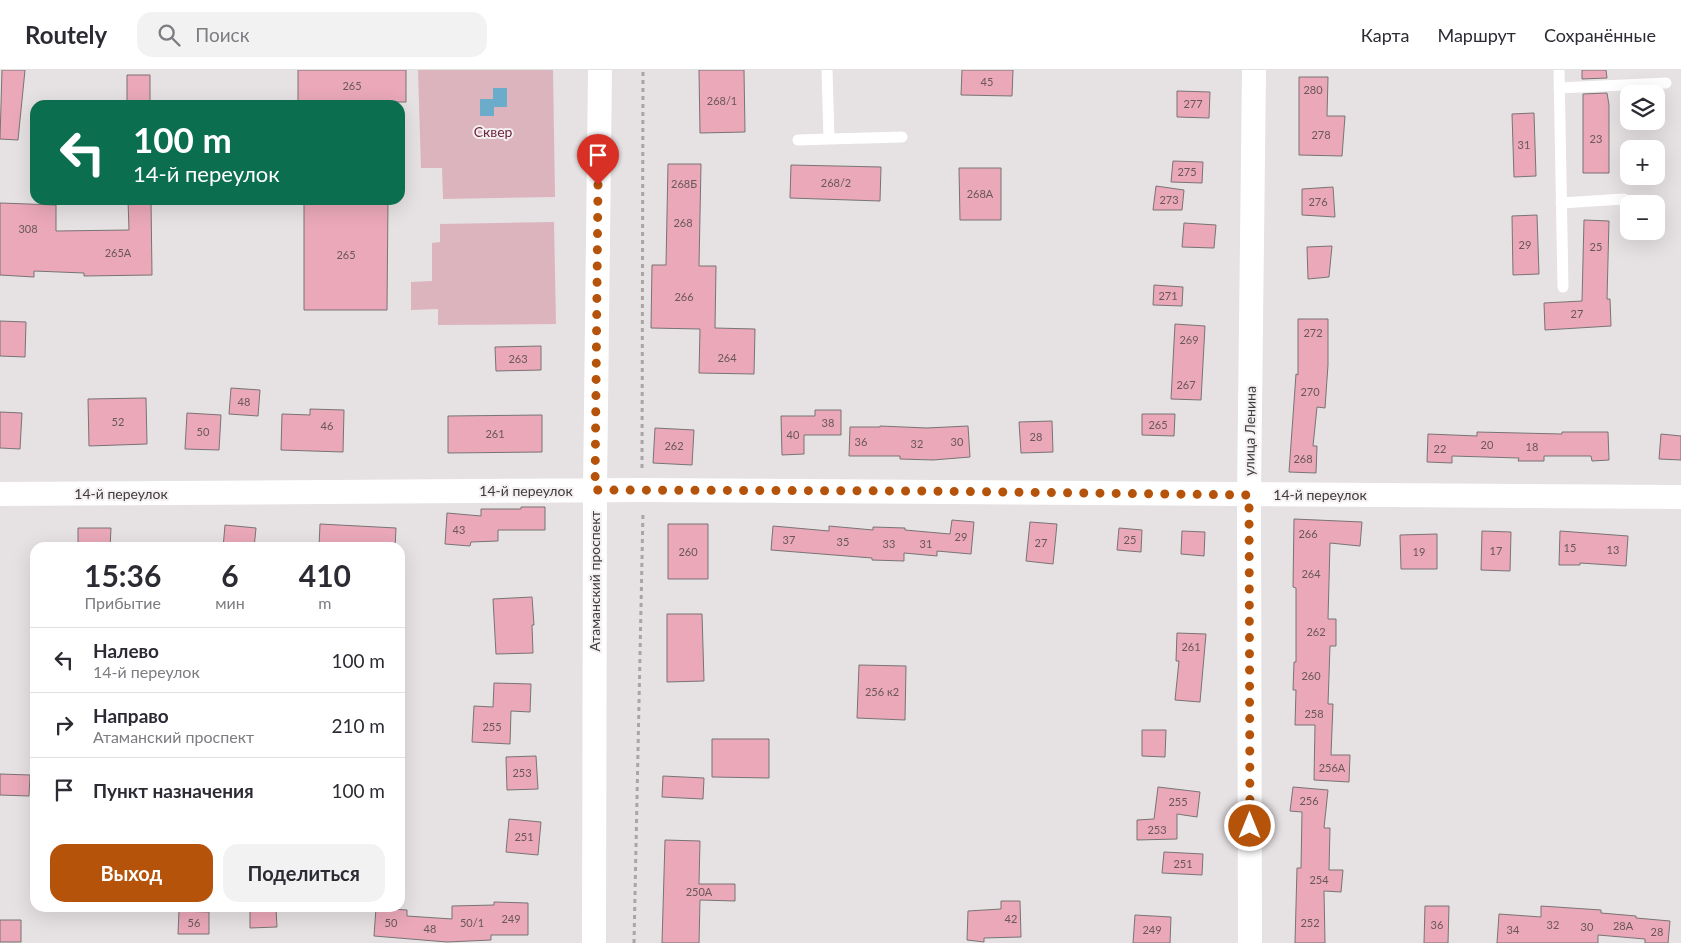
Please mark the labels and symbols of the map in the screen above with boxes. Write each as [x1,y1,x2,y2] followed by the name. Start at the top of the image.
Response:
[981,75,993,88] house number: 45
[342,79,362,92] house number: 265
[1303,83,1323,96] house number: 280
[707,94,737,107] house number: 268/1
[1183,97,1203,110] house number: 277
[474,123,513,140] park label: Сквер
[1311,128,1331,141] house number: 278
[1590,132,1602,145] house number: 23
[577,134,619,185] pin
[1518,138,1530,151] house number: 31
[1177,165,1197,178] house number: 275
[821,176,851,189] house number: 268/2
[671,177,697,190] house number: 268Б
[967,187,994,200] house number: 268А
[1159,193,1179,206] house number: 273
[1308,195,1328,208] house number: 276
[673,216,693,229] house number: 268
[18,222,38,235] house number: 308
[1519,238,1531,251] house number: 29
[1590,240,1602,253] house number: 25
[105,246,132,259] house number: 265А
[336,248,356,261] house number: 265
[1158,289,1178,302] house number: 271
[674,290,694,303] house number: 266
[1571,307,1583,320] house number: 27
[1303,326,1323,339] house number: 272
[1179,333,1199,346] house number: 269
[717,351,737,364] house number: 264
[508,352,528,365] house number: 263
[1176,378,1196,391] house number: 267
[1300,385,1320,398] house number: 270
[1240,386,1259,476] street label: улица Ленина
[238,395,250,408] house number: 48
[112,415,124,428] house number: 52
[822,416,834,429] house number: 38
[1148,418,1168,431] house number: 265
[321,419,333,432] house number: 46
[197,425,210,438] house number: 50
[485,427,505,440] house number: 261
[787,428,800,441] house number: 40
[1030,430,1042,443] house number: 28
[855,435,867,448] house number: 36
[951,435,964,448] house number: 30
[911,437,923,450] house number: 32
[1481,438,1494,451] house number: 20
[664,439,684,452] house number: 262
[1526,440,1538,453] house number: 18
[1434,442,1446,455] house number: 22
[1293,452,1313,465] house number: 268
[479,482,573,499] street label: 14-й переулок
[74,485,168,502] street label: 14-й переулок
[1273,486,1367,503] street label: 14-й переулок
[586,511,603,651] street label: Атаманский проспект
[453,523,465,536] house number: 43
[1298,527,1318,540] house number: 266
[955,530,967,543] house number: 29
[783,533,795,546] house number: 37
[1124,533,1136,546] house number: 25
[837,535,849,548] house number: 35
[1035,536,1047,549] house number: 27
[883,537,895,550] house number: 33
[920,537,932,550] house number: 31
[1564,541,1576,554] house number: 15
[1607,543,1619,556] house number: 13
[1490,544,1502,557] house number: 17
[678,545,698,558] house number: 260
[1413,545,1425,558] house number: 19
[1301,567,1321,580] house number: 264
[1306,625,1326,638] house number: 262
[1181,640,1201,653] house number: 261
[1301,669,1321,682] house number: 260
[865,685,899,698] house number: 256 к2
[1304,707,1324,720] house number: 258
[482,720,502,733] house number: 255
[1319,761,1346,774] house number: 256А
[512,766,532,779] house number: 253
[1299,794,1319,807] house number: 256
[1168,795,1188,808] house number: 255
[1223,799,1275,851] position arrow
[1147,823,1167,836] house number: 253
[514,830,534,843] house number: 251
[1173,857,1193,870] house number: 251
[1309,873,1329,886] house number: 254
[686,885,713,898] house number: 250А
[501,912,521,925] house number: 249
[1005,912,1017,925] house number: 42
[188,916,200,929] house number: 56
[385,916,398,929] house number: 50
[460,916,484,929] house number: 50/1
[1300,916,1320,929] house number: 252
[1431,918,1443,931] house number: 36
[1547,918,1559,931] house number: 32
[1613,919,1634,932] house number: 28А
[1581,920,1594,933] house number: 30
[424,922,436,935] house number: 48
[1142,923,1162,936] house number: 249
[1507,923,1520,936] house number: 34
[1651,925,1663,938] house number: 28

